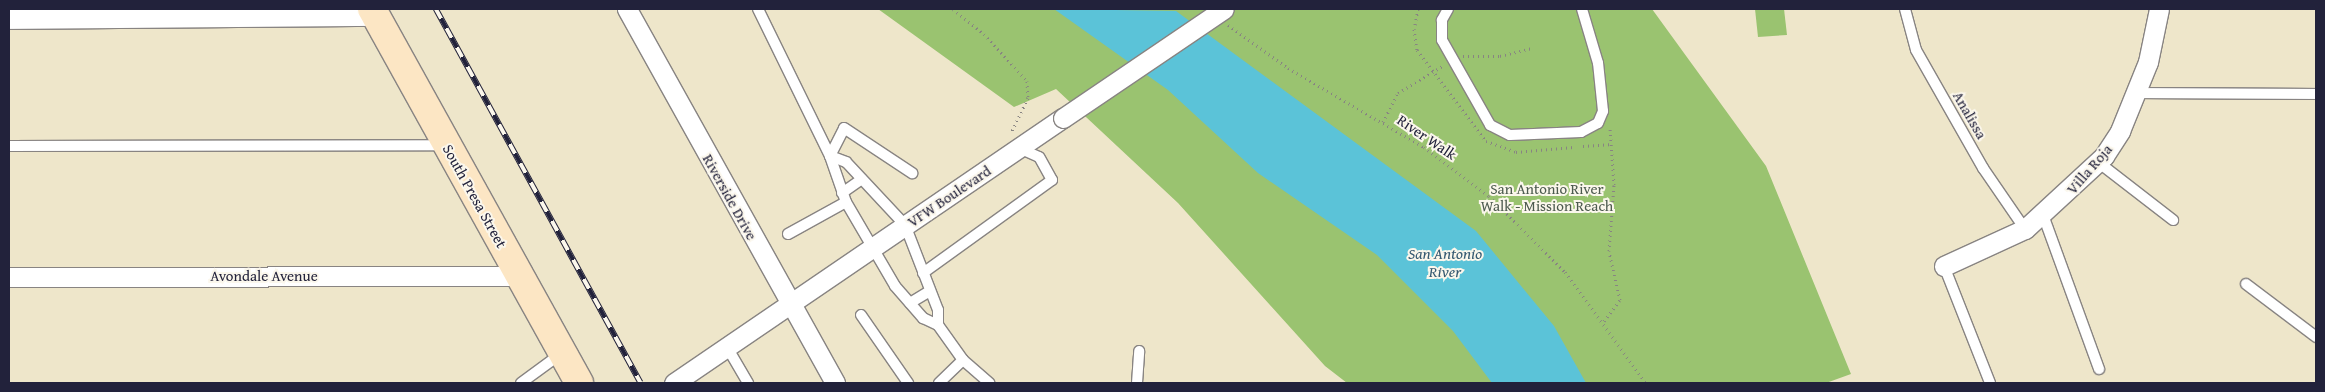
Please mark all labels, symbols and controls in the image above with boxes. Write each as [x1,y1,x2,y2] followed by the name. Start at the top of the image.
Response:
[1949,88,1991,142] street label: Analissa
[1394,111,1460,163] street label: River Walk
[2062,140,2116,198] street label: Villa Roja
[439,141,511,251] street label: South Presa Street
[699,151,761,243] street label: Riverside Drive
[904,161,994,231] street label: VFW Boulevard
[1481,179,1613,214] park label: San Antonio River Walk - Mission Reach
[1408,243,1482,281] water label: San Antonio River
[210,267,318,285] street label: Avondale Avenue

